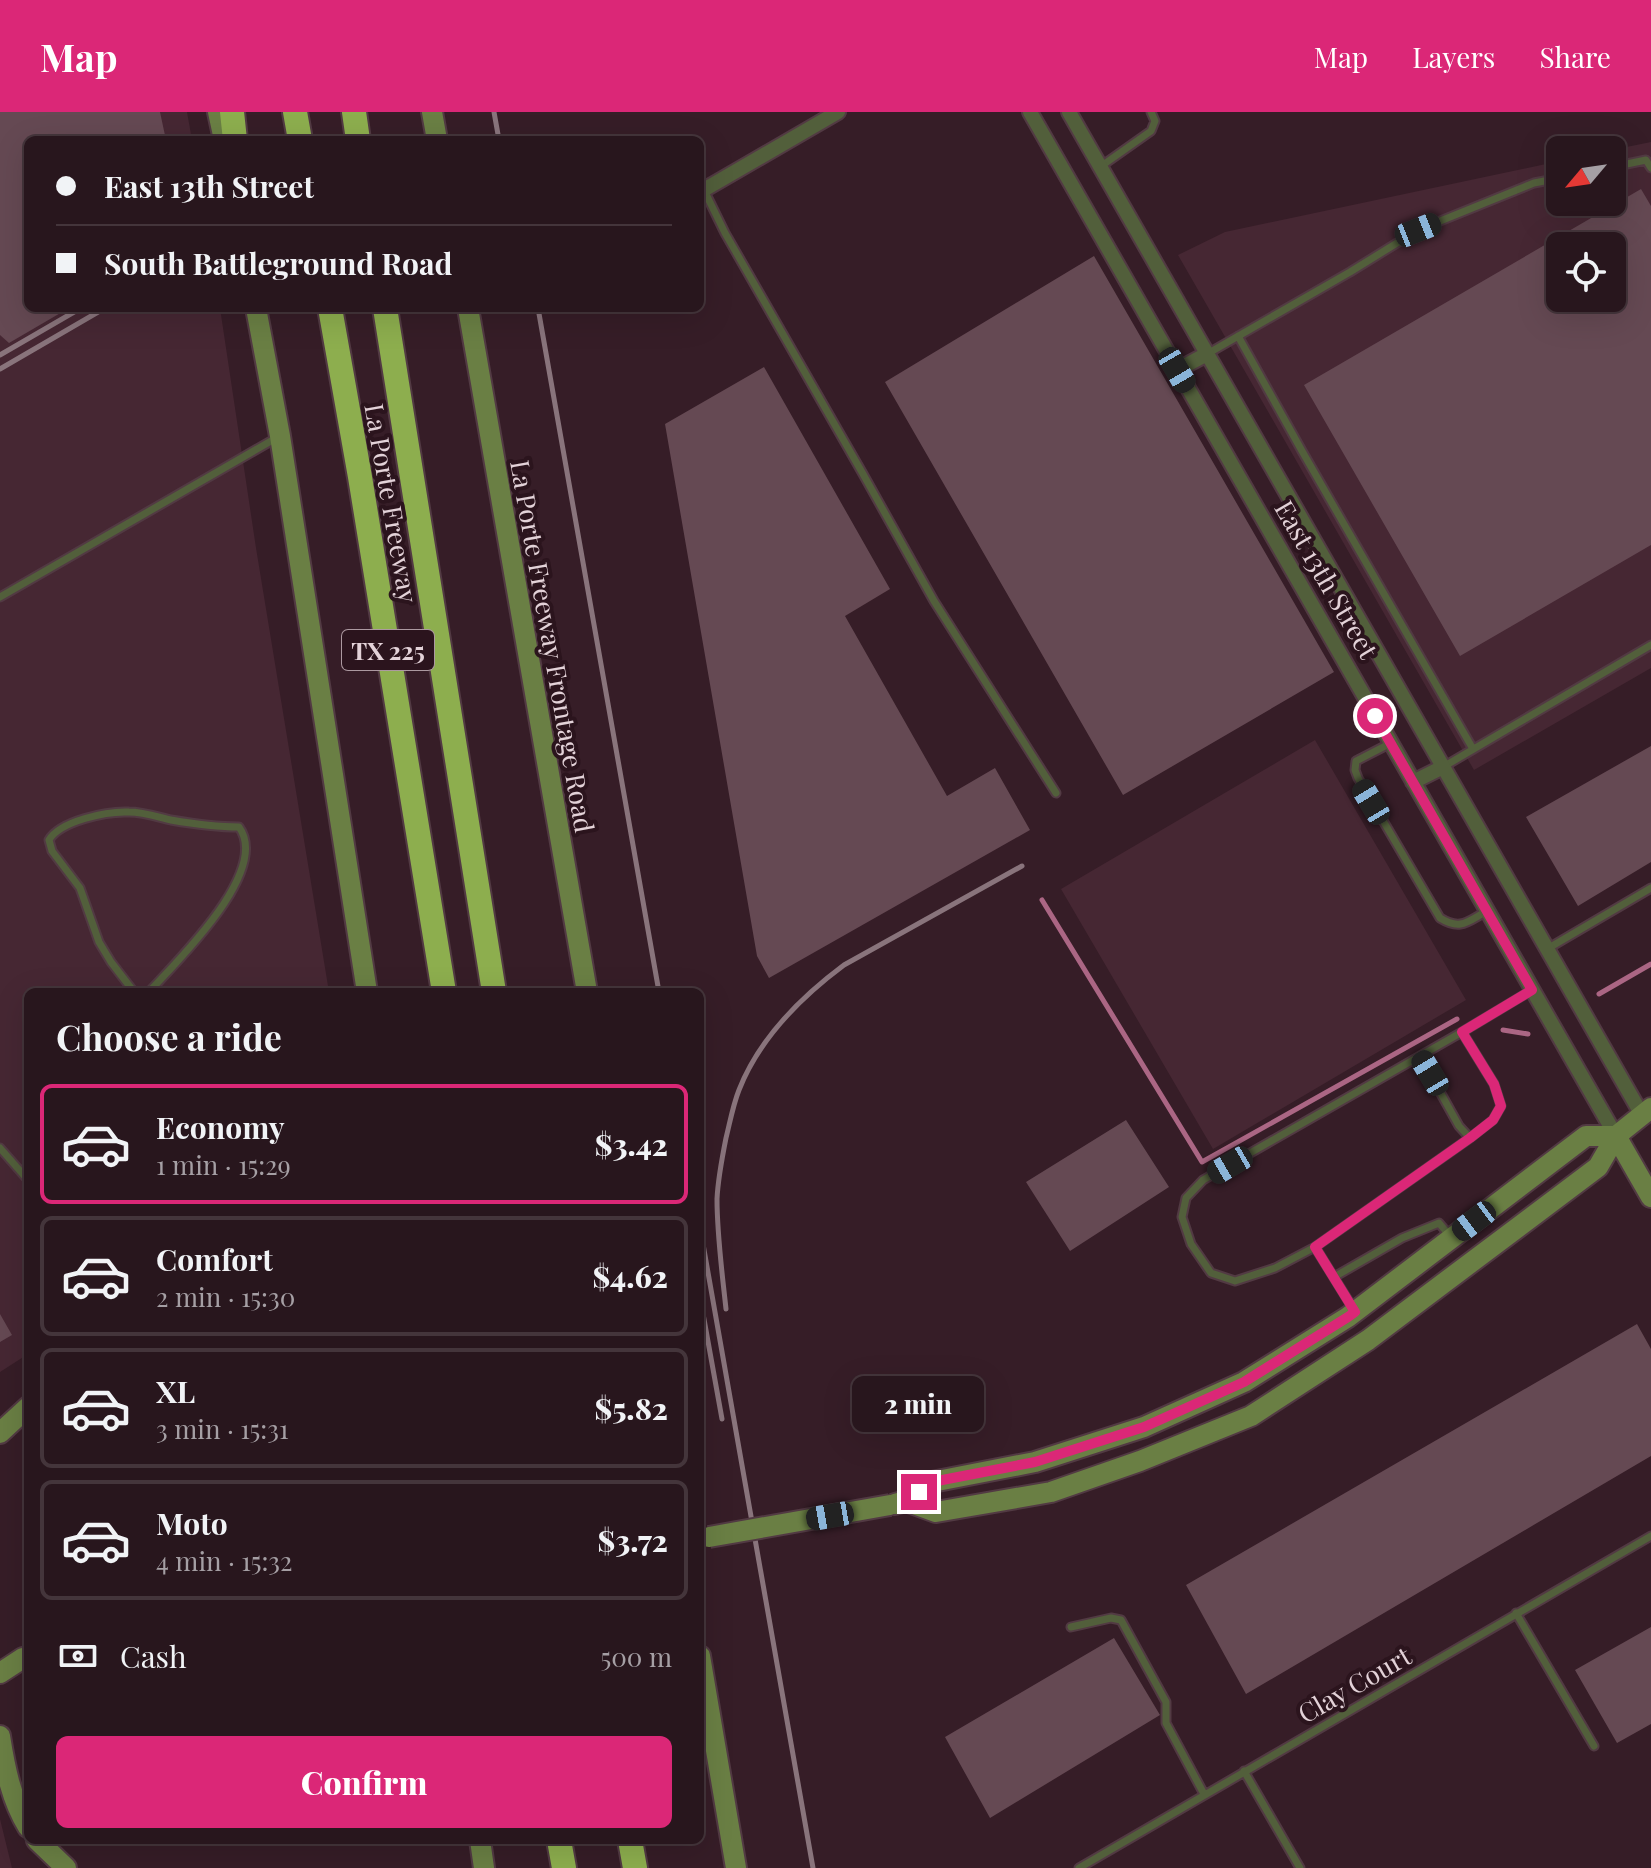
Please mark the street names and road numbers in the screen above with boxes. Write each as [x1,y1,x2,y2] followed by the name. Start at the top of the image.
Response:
[357,401,427,605] street label: La Porte Freeway
[503,457,603,835] street label: La Porte Freeway Frontage Road
[1268,493,1387,665] street label: East 13th Street
[342,630,434,670] road number: TX 225
[1291,1637,1418,1730] street label: Clay Court

